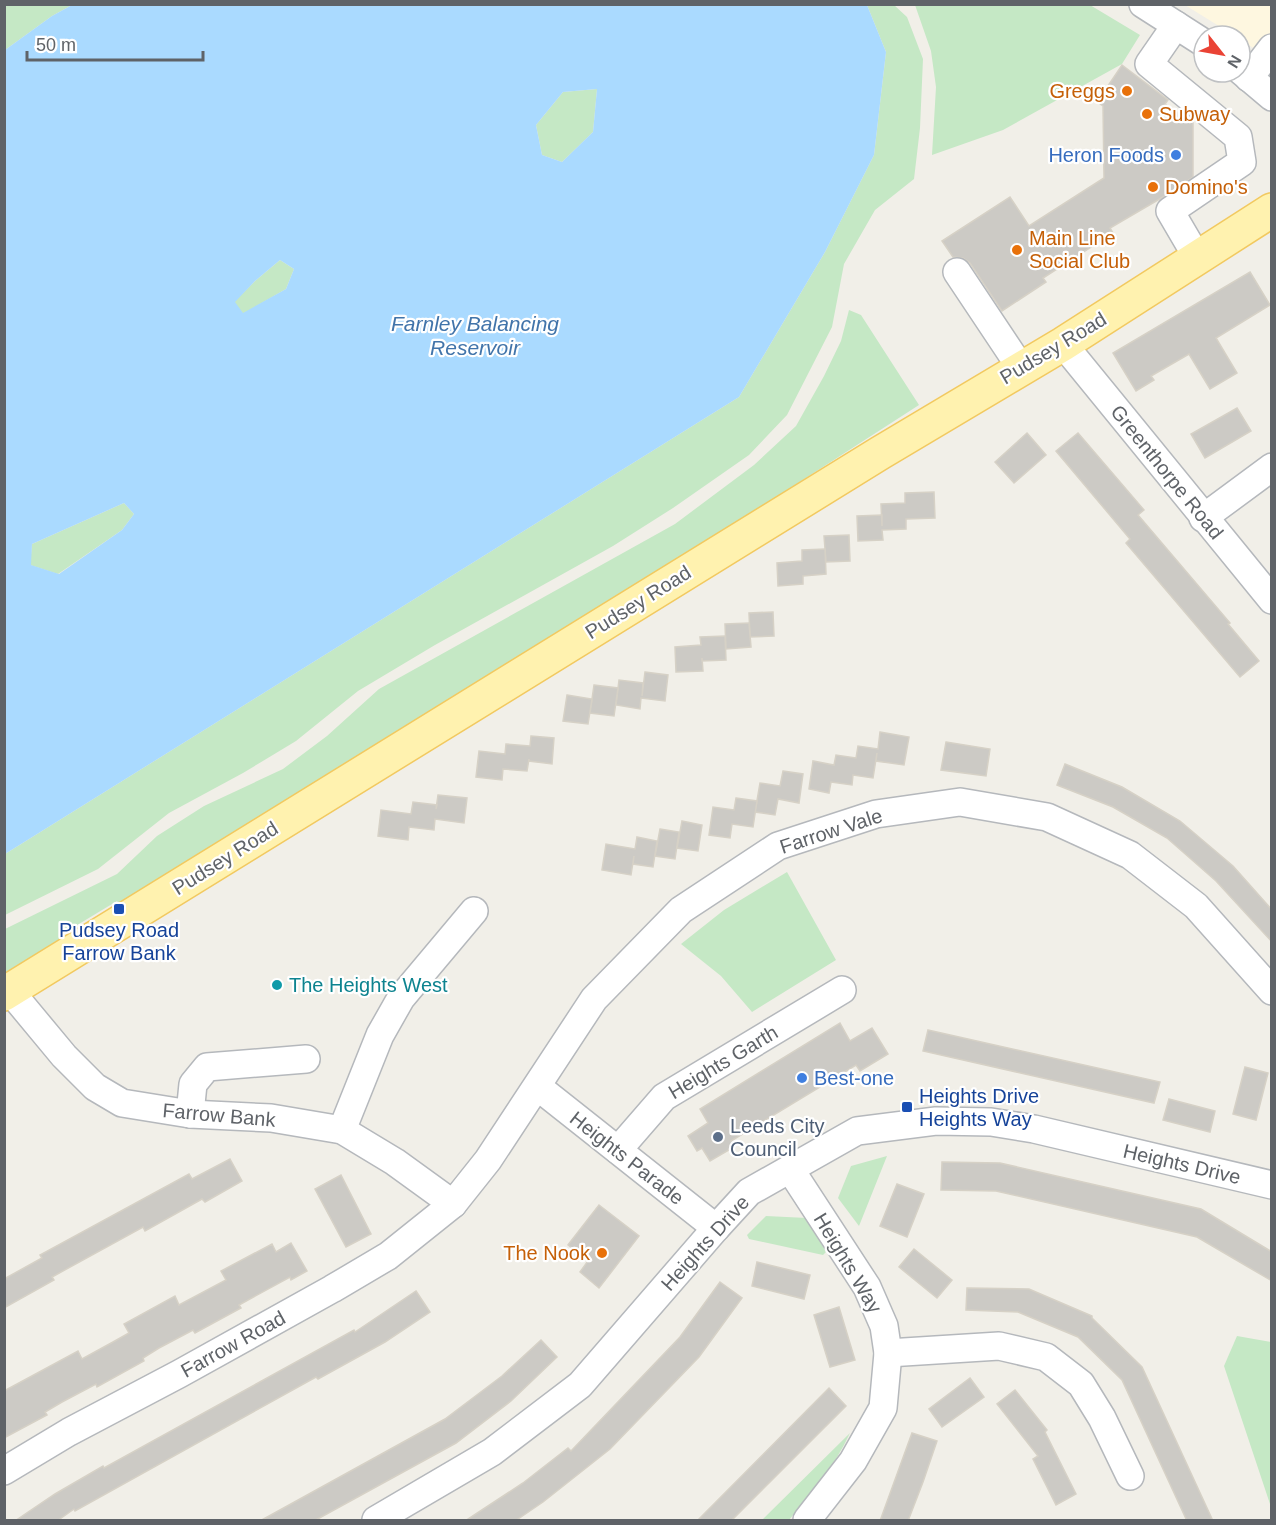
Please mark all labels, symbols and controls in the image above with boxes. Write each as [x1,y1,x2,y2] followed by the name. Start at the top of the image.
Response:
[27,24,202,62] scale bar
[1192,24,1252,84] north arrow
[36,35,76,55] text: 50 m
[1224,52,1245,71] text: N
[1049,80,1115,102] place label: Greggs
[1120,84,1134,98] marker: Greggs
[1159,103,1230,125] place label: Subway
[1140,107,1154,121] marker: Subway
[1048,144,1164,166] place label: Heron Foods
[1169,148,1183,162] marker: Heron Foods
[1165,176,1248,198] place label: Domino's
[1146,180,1160,194] marker: Domino's
[1029,227,1130,272] place label: Main Line Social Club
[1010,243,1024,257] marker: Main Line Social Club
[996,308,1110,388] street label: Pudsey Road
[391,312,559,359] water label: Farnley Balancing Reservoir
[1106,401,1228,543] street label: Greenthorpe Road
[581,561,695,643] street label: Pudsey Road
[777,804,885,858] street label: Farrow Vale
[168,817,282,899] street label: Pudsey Road
[112,902,126,916] marker: Pudsey Road Farrow Bank
[59,919,179,964] place label: Pudsey Road Farrow Bank
[289,974,448,996] place label: The Heights West
[270,978,284,992] marker: The Heights West
[664,1021,782,1103] street label: Heights Garth
[814,1067,894,1089] place label: Best-one
[795,1071,809,1085] marker: Best-one
[919,1085,1039,1130] place label: Heights Drive Heights Way
[162,1099,277,1131] street label: Farrow Bank
[900,1100,914,1114] marker: Heights Drive Heights Way
[566,1107,688,1209] street label: Heights Parade
[730,1115,825,1160] place label: Leeds City Council
[711,1130,725,1144] marker: Leeds City Council
[1121,1140,1243,1188] street label: Heights Drive
[657,1191,753,1295] street label: Heights Drive
[810,1209,886,1317] street label: Heights Way
[503,1242,591,1264] place label: The Nook
[595,1246,609,1260] marker: The Nook
[177,1306,289,1382] street label: Farrow Road

